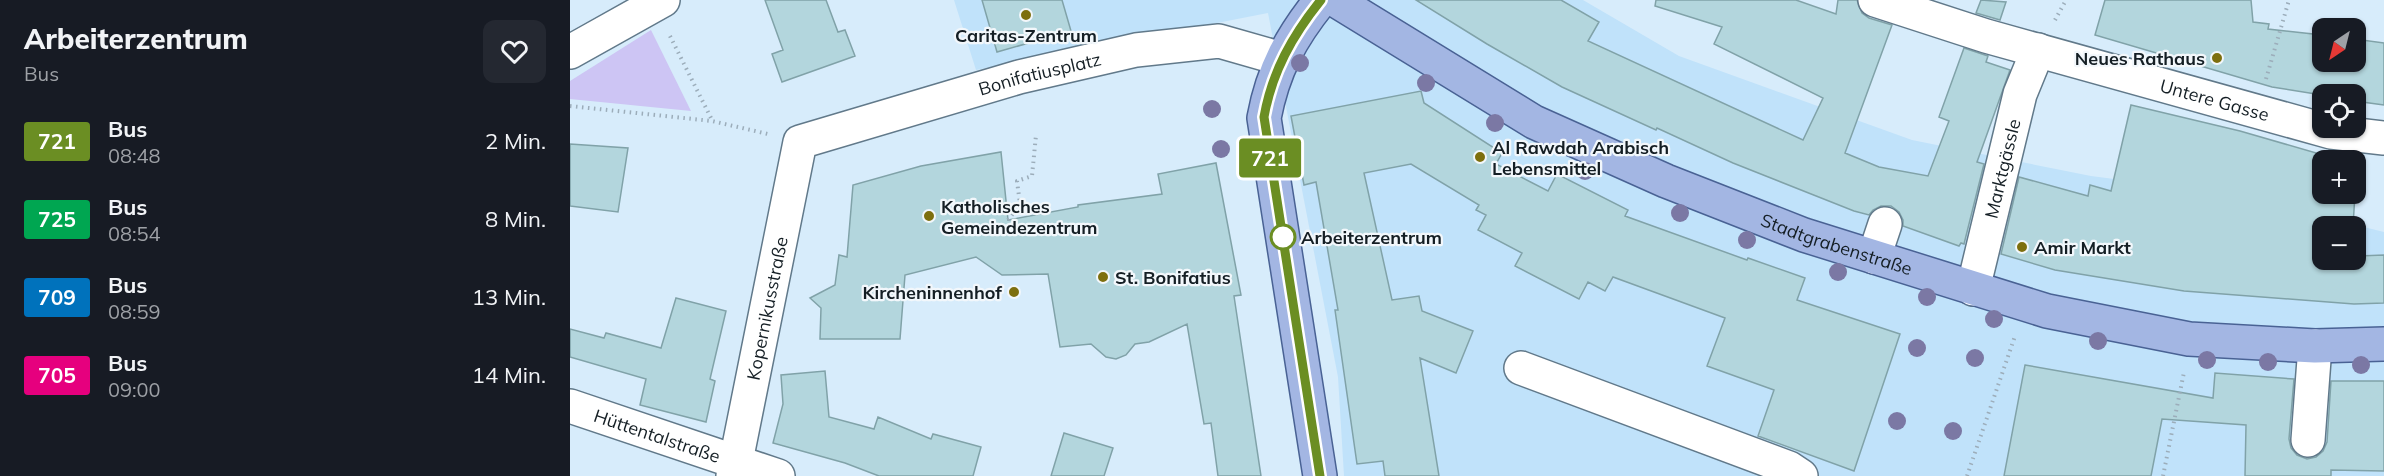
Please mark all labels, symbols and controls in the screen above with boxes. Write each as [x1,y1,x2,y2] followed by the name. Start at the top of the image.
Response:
[1019,8,1033,22] marker: Caritas-Zentrum
[2312,18,2366,72] north arrow
[2312,18,2366,270] map controls
[483,20,546,83] button: heart
[24,21,248,56] text: Arbeiterzentrum
[955,24,1097,47] place label: Caritas-Zentrum
[976,47,1103,100] street label: Bonifatiusplatz
[2075,47,2205,70] place label: Neues Rathaus
[2210,51,2224,65] marker: Neues Rathaus
[24,61,59,86] text: Bus
[2157,73,2272,126] street label: Untere Gasse
[2312,84,2366,138] button: locate
[108,115,147,143] text: Bus
[1979,116,2025,221] street label: Marktgässle
[485,127,546,155] text: 2 Min.
[38,128,76,154] text: 721
[1492,136,1669,180] place label: Al Rawdah Arabisch Lebensmittel
[1236,138,1304,178] line badge: 721
[108,143,161,168] text: 08:48
[1251,145,1289,171] text: 721
[1473,150,1487,164] marker: Al Rawdah Arabisch Lebensmittel
[2312,150,2366,204] button: +
[108,193,147,221] text: Bus
[941,195,1098,239] place label: Katholisches Gemeindezentrum
[485,205,546,233] text: 8 Min.
[38,206,76,232] text: 725
[1758,208,1915,280] street label: Stadtgrabenstraße
[922,209,936,223] marker: Katholisches Gemeindezentrum
[2312,216,2366,270] button: −
[108,221,161,246] text: 08:54
[1270,224,1296,250] marker: Arbeiterzentrum
[1301,226,1442,249] place label: Arbeiterzentrum
[741,235,792,382] street label: Kopernikusstraße
[2034,236,2131,259] place label: Amir Markt
[2015,240,2029,254] marker: Amir Markt
[1115,266,1231,289] place label: St. Bonifatius
[1096,270,1110,284] marker: St. Bonifatius
[108,271,147,299] text: Bus
[863,281,1002,304] place label: Kircheninnenhof
[472,283,546,311] text: 13 Min.
[38,284,76,310] text: 709
[1007,285,1021,299] marker: Kircheninnenhof
[108,299,161,324] text: 08:59
[108,349,147,377] text: Bus
[472,361,546,389] text: 14 Min.
[38,362,76,388] text: 705
[108,377,161,402] text: 09:00
[591,403,723,467] street label: Hüttentalstraße

